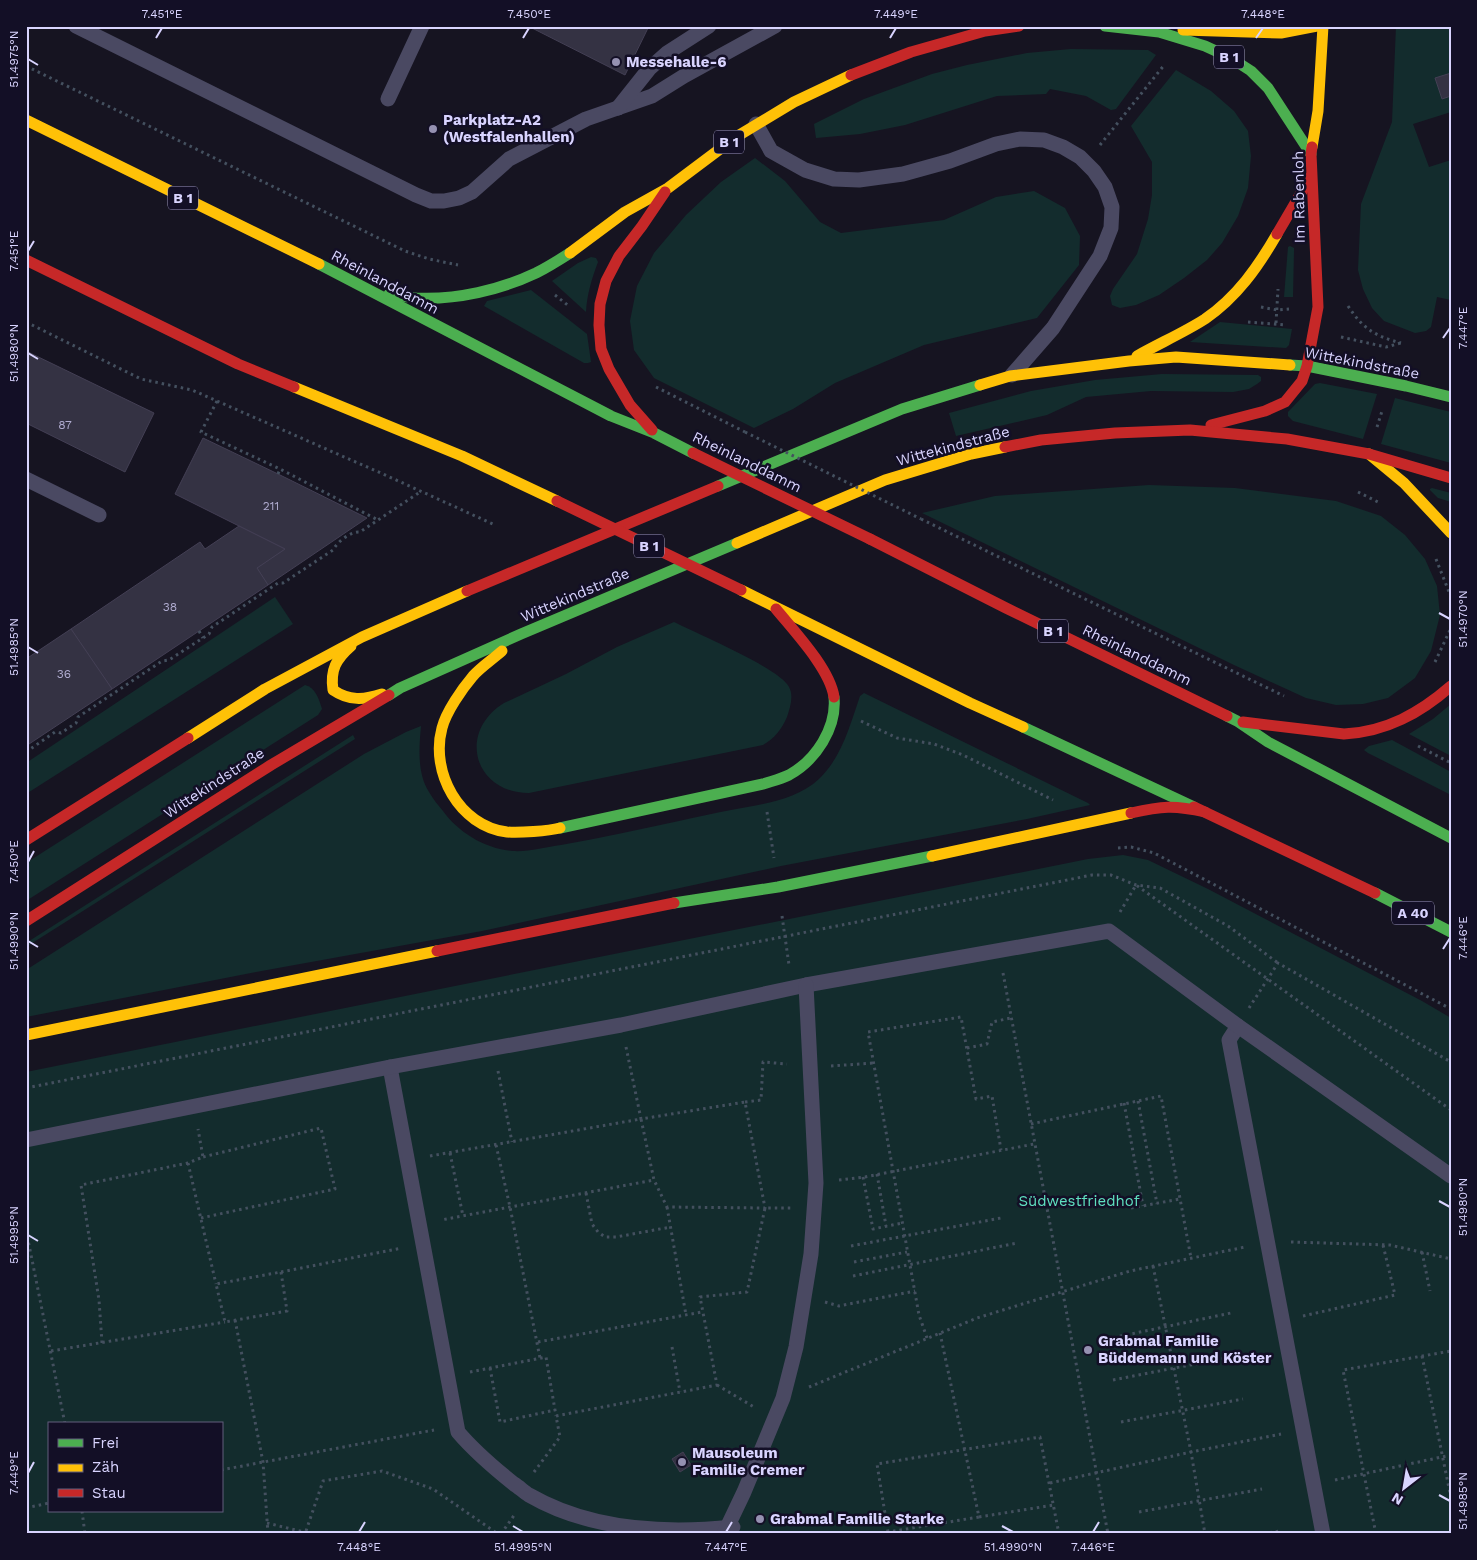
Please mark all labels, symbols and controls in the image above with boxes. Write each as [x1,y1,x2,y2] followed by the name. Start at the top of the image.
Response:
[142,7,183,21] text: 7.451°E
[507,7,551,21] text: 7.450°E
[874,7,918,21] text: 7.449°E
[1241,7,1285,21] text: 7.448°E
[7,30,21,88] text: 51.4975°N
[1214,46,1244,68] road number: B 1
[626,53,727,71] place label: Messehalle-6
[610,56,622,68] marker: Messehalle-6
[443,111,575,146] place label: Parkplatz-A2 (Westfalenhallen)
[427,123,439,135] marker: Parkplatz-A2 (Westfalenhallen)
[714,130,744,154] road number: B 1
[1289,151,1309,243] street label: Im Rabenloh
[168,187,198,210] road number: B 1
[7,230,21,271] text: 7.451°E
[328,246,442,318] street label: Rheinlanddamm
[1456,306,1470,349] text: 7.447°E
[7,324,21,382] text: 51.4980°N
[1303,343,1421,383] street label: Wittekindstraße
[58,418,72,432] house number: 87
[894,422,1012,470] street label: Wittekindstraße
[689,428,805,496] street label: Rheinlanddamm
[263,499,279,513] house number: 211
[634,534,664,558] road number: B 1
[518,564,632,626] street label: Wittekindstraße
[1456,590,1470,648] text: 51.4970°N
[163,600,177,614] house number: 38
[7,618,21,676] text: 51.4985°N
[1038,620,1068,642] road number: B 1
[1079,621,1195,689] street label: Rheinlanddamm
[57,667,71,681] house number: 36
[160,744,268,822] street label: Wittekindstraße
[7,840,21,884] text: 7.450°E
[1392,901,1434,924] road number: A 40
[7,912,21,970] text: 51.4990°N
[1456,916,1470,960] text: 7.446°E
[1456,1178,1470,1236] text: 51.4980°N
[1018,1192,1140,1210] park label: Südwestfriedhof
[7,1206,21,1264] text: 51.4995°N
[1098,1332,1272,1367] place label: Grabmal Familie Büddemann und Köster
[1082,1344,1094,1356] marker: Grabmal Familie Büddemann und Köster
[48,1422,222,1512] legend
[92,1434,119,1452] text: Frei
[692,1444,805,1479] place label: Mausoleum Familie Cremer
[7,1451,21,1495] text: 7.449°E
[676,1456,688,1468] marker: Mausoleum Familie Cremer
[92,1458,119,1476] text: Zäh
[1380,1462,1430,1512] north arrow
[1456,1472,1470,1530] text: 51.4985°N
[92,1484,126,1502] text: Stau
[1389,1490,1406,1509] text: N
[770,1510,944,1528] place label: Grabmal Familie Starke
[754,1513,766,1525] marker: Grabmal Familie Starke
[337,1540,381,1554] text: 7.448°E
[494,1540,552,1554] text: 51.4995°N
[705,1540,748,1554] text: 7.447°E
[984,1540,1042,1554] text: 51.4990°N
[1071,1540,1115,1554] text: 7.446°E

